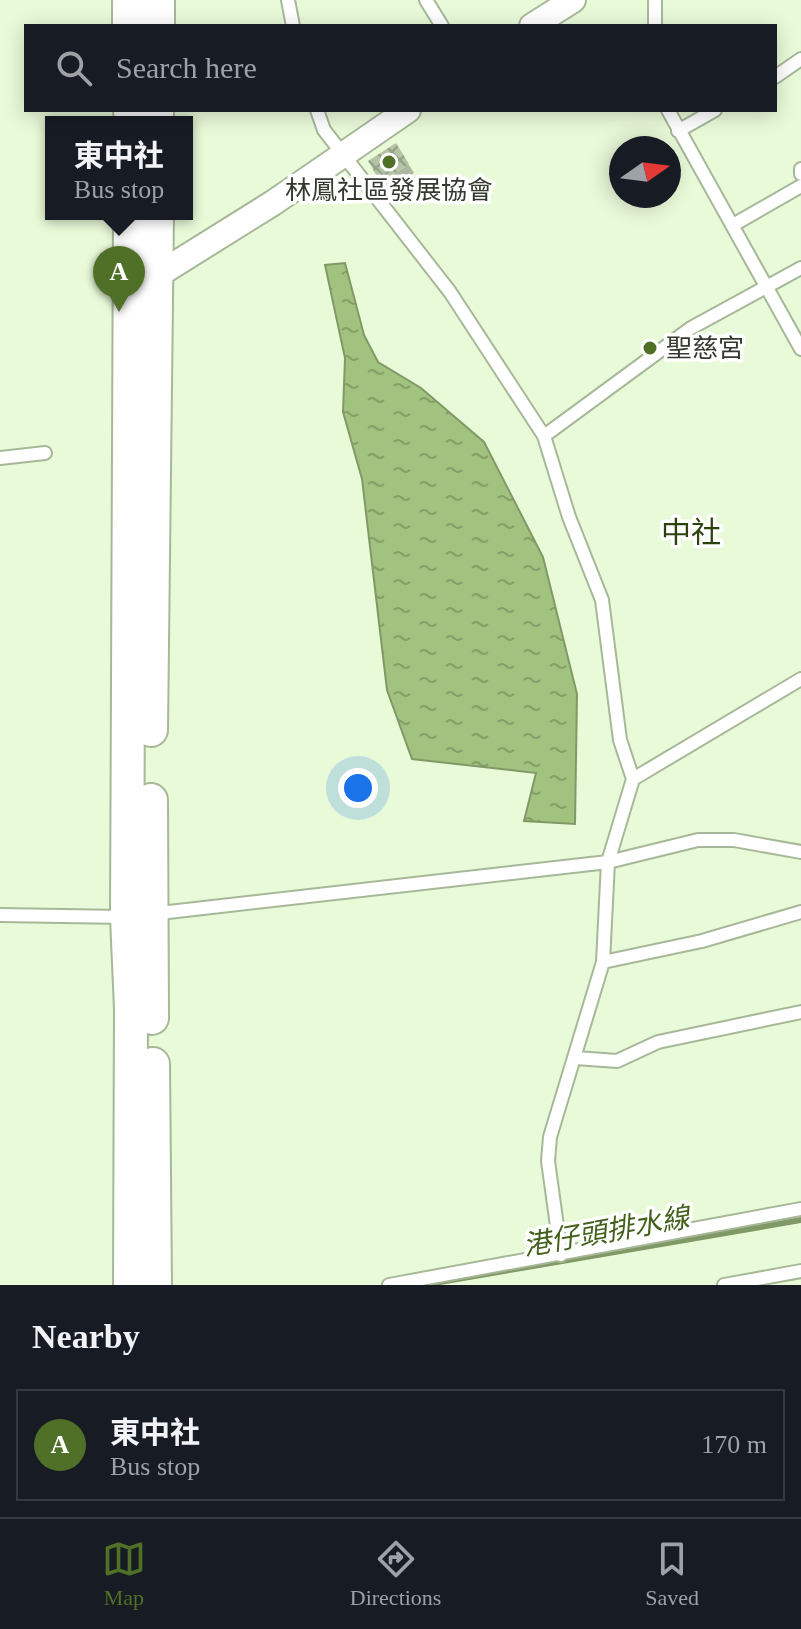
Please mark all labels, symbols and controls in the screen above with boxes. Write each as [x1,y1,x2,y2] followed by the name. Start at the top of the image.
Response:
[24,24,777,112] search box
[52,46,96,90] icon: search
[116,51,257,84] text: Search here
[45,116,193,220] popup
[609,136,681,208] north arrow
[74,139,164,172] text: 東中社
[380,153,398,171] marker: 林鳳社區發展協會
[74,175,164,204] text: Bus stop
[285,176,493,205] place label: 林鳳社區發展協會
[93,246,145,312] pin: A
[666,334,744,363] place label: 聖慈宮
[641,339,659,357] marker: 聖慈宮
[661,516,721,549] district label: 中社
[338,768,378,808] your location
[521,1201,694,1261] water label: 港仔頭排水線
[32,1318,140,1355] text: Nearby
[110,1416,200,1449] text: 東中社
[51,1430,69,1459] text: A
[701,1430,767,1459] text: 170 m
[110,1452,200,1481] text: Bus stop
[102,1537,146,1611] tab: Map
[350,1537,441,1611] tab: Directions
[645,1537,699,1611] tab: Saved

